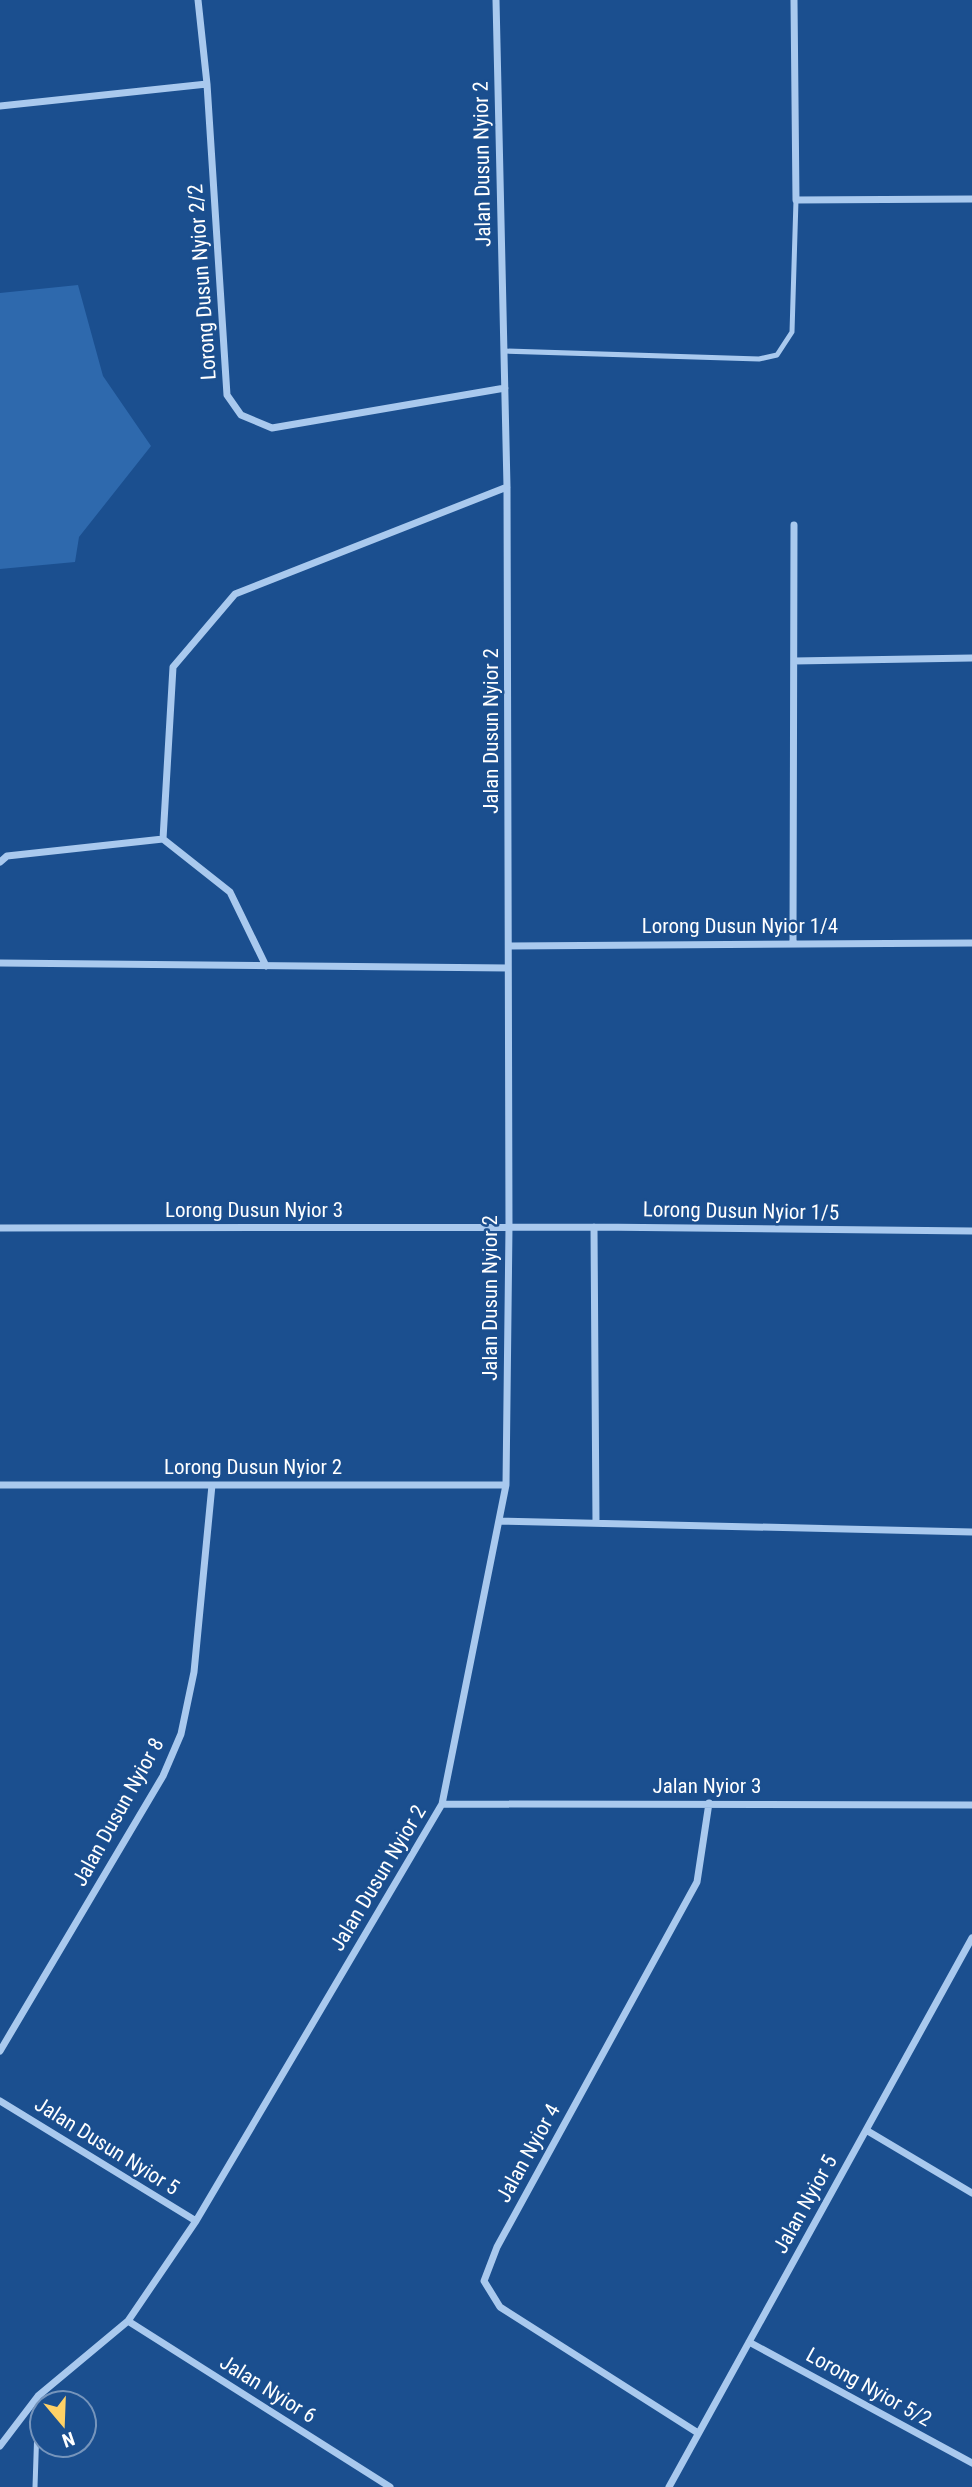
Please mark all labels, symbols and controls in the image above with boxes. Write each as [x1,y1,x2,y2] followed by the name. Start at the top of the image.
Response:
[469,81,495,247] street label: Jalan Dusun Nyior 2
[183,183,221,381] street label: Lorong Dusun Nyior 2/2
[479,648,503,814] street label: Jalan Dusun Nyior 2
[642,914,838,938] street label: Lorong Dusun Nyior 1/4
[643,1197,839,1225] street label: Lorong Dusun Nyior 1/5
[165,1198,343,1222] street label: Lorong Dusun Nyior 3
[478,1215,502,1381] street label: Jalan Dusun Nyior 2
[164,1455,342,1479] street label: Lorong Dusun Nyior 2
[67,1734,169,1890] street label: Jalan Dusun Nyior 8
[653,1774,761,1798] street label: Jalan Nyior 3
[325,1801,431,1955] street label: Jalan Dusun Nyior 2
[30,2092,184,2200] street label: Jalan Dusun Nyior 5
[491,2100,565,2206] street label: Jalan Nyior 4
[768,2151,842,2257] street label: Jalan Nyior 5
[802,2343,936,2431] street label: Lorong Nyior 5/2
[216,2350,320,2428] street label: Jalan Nyior 6
[28,2389,98,2459] north arrow
[59,2427,78,2452] text: N

